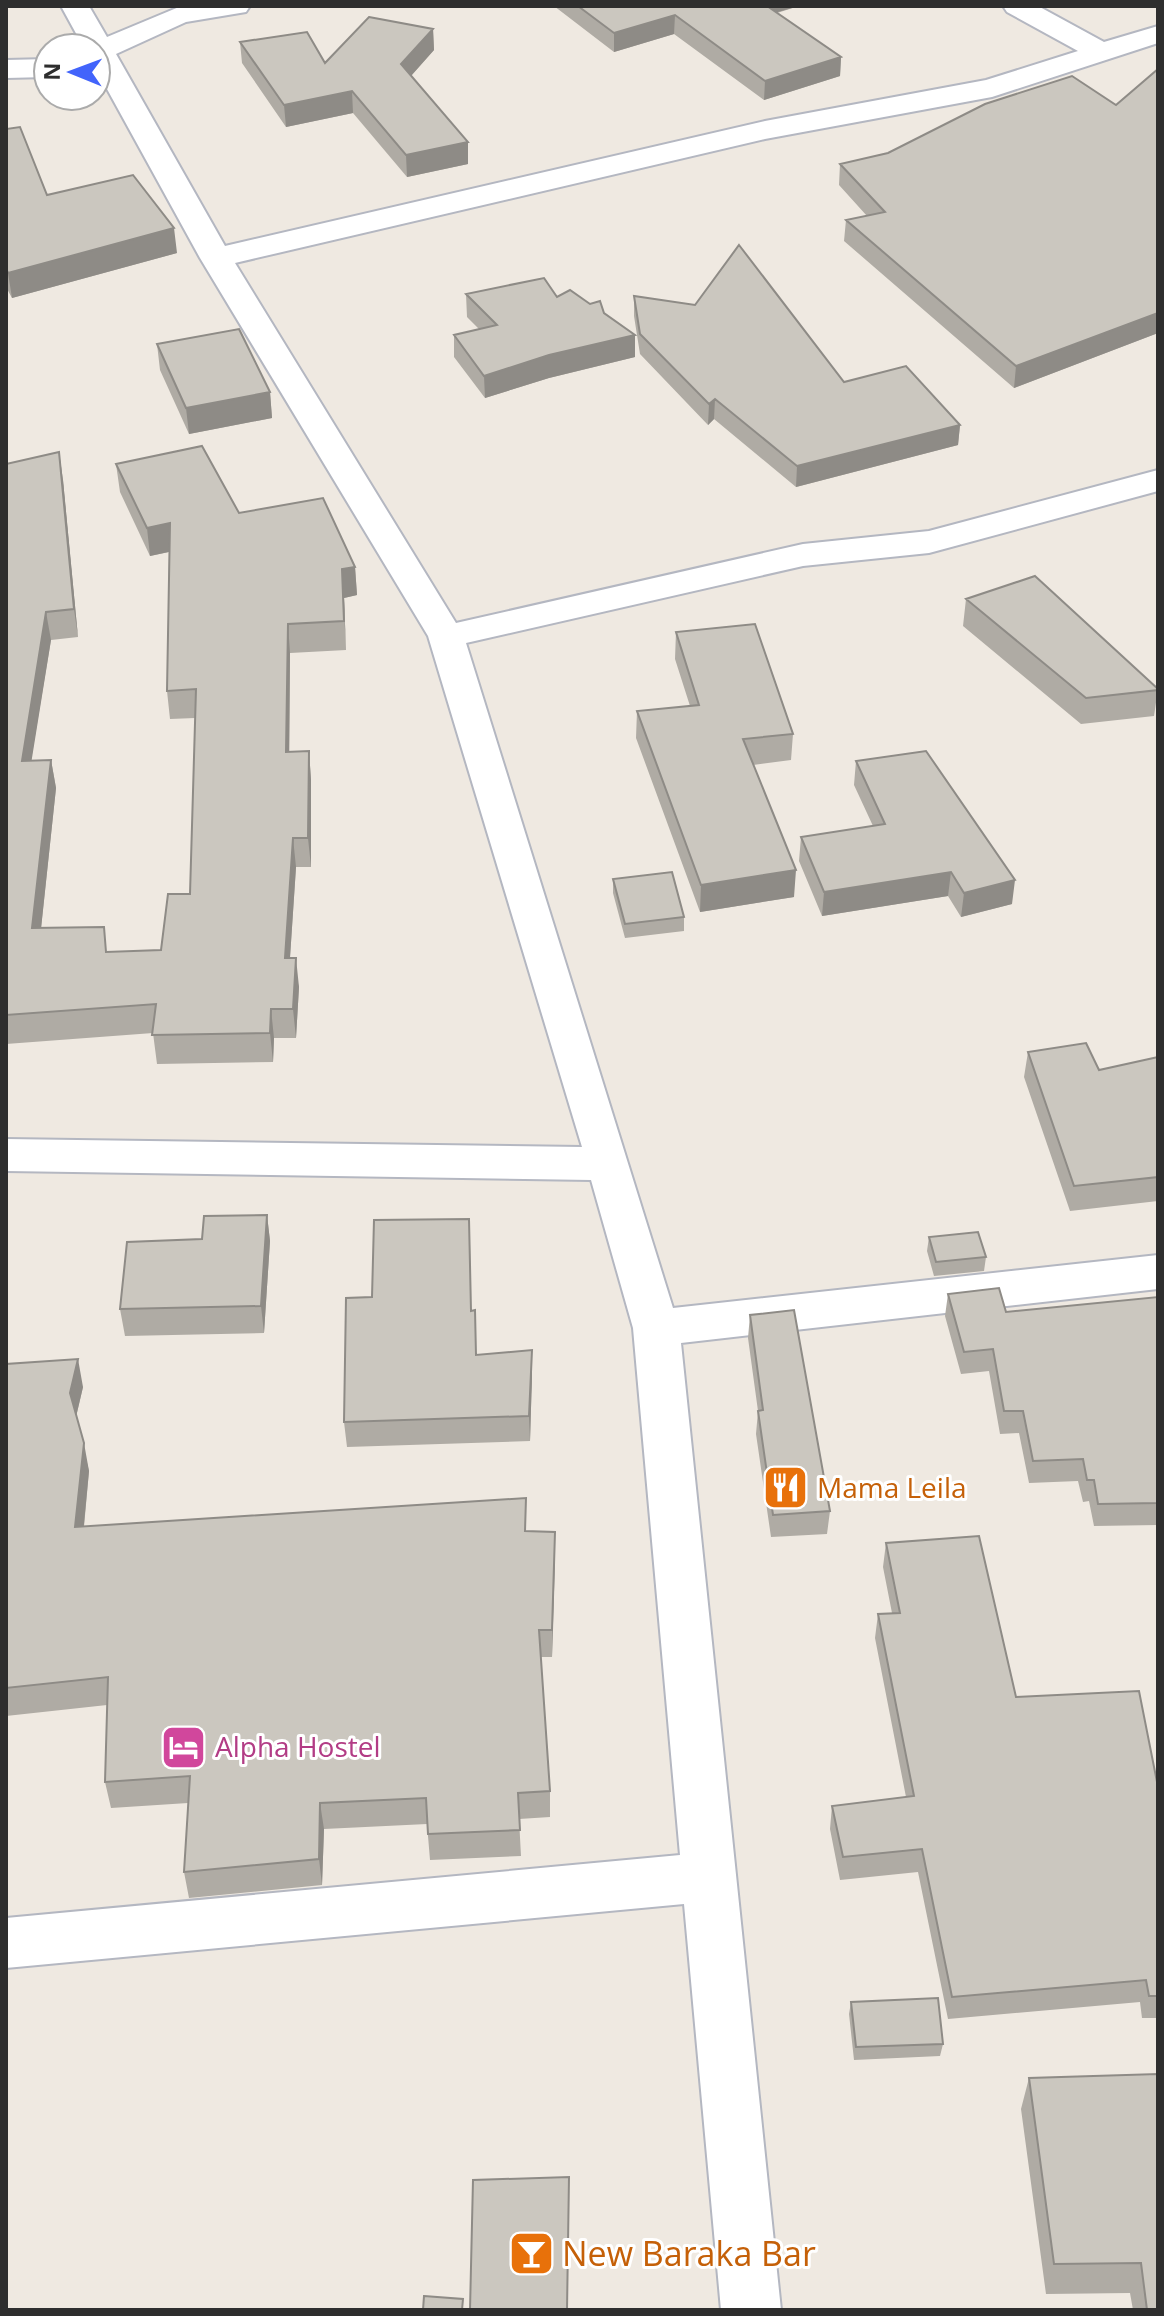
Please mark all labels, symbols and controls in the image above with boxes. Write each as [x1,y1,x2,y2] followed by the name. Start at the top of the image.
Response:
[32,32,112,112] north arrow
[36,62,66,81] text: N
[762,1464,810,1512] restaurant icon: Mama Leila
[817,1468,967,1506] place label: Mama Leila
[160,1723,208,1771] hotel icon: Alpha Hostel
[215,1727,381,1765] place label: Alpha Hostel
[507,2230,555,2278] bar icon: New Baraka Bar
[562,2230,816,2276] place label: New Baraka Bar

